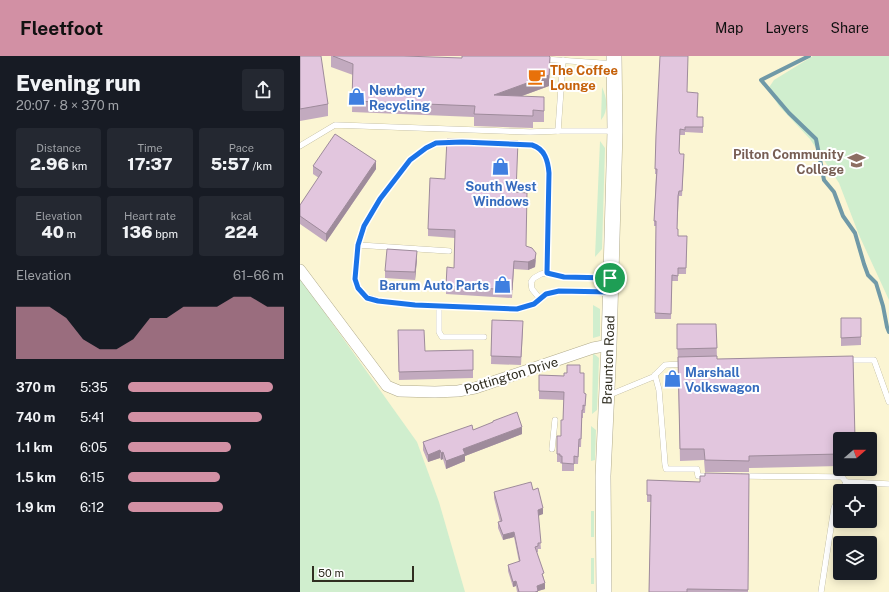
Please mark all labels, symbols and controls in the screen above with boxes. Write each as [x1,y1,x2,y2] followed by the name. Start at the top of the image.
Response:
[20,17,103,39] text: Fleetfoot
[715,20,743,36] text: Map
[765,20,809,36] text: Layers
[831,20,869,36] text: Share
[550,63,618,93] place label: The Coffee Lounge
[527,67,547,87] cafe icon: The Coffee Lounge
[242,69,284,111] button: share
[16,70,141,96] text: Evening run
[369,83,430,113] place label: Newbery Recycling
[346,87,366,107] shop icon: Newbery Recycling
[16,98,119,113] text: 20:07 · 8 × 370 m
[36,142,81,154] text: Distance
[137,142,163,154] text: Time
[229,142,254,154] text: Pace
[733,147,845,177] place label: Pilton Community College
[847,151,867,171] school or university icon: Pilton Community College
[30,154,69,174] text: 2.96
[127,154,173,174] text: 17:37
[211,154,250,174] text: 5:57
[491,157,511,177] shop icon: South West Windows
[69,160,87,172] text: km
[250,160,272,172] text: /km
[465,179,537,209] place label: South West Windows
[35,210,82,222] text: Elevation
[124,210,176,222] text: Heart rate
[231,210,252,222] text: kcal
[41,222,64,242] text: 40
[122,222,153,242] text: 136
[225,222,258,242] text: 224
[64,228,76,240] text: m
[153,228,178,240] text: bpm
[593,261,627,295] pin
[599,267,621,289] icon: arrive
[16,268,71,283] text: Elevation
[233,268,284,283] text: 61–66 m
[492,275,512,295] shop icon: Barum Auto Parts
[379,278,489,293] place label: Barum Auto Parts
[599,315,618,405] street label: Braunton Road
[462,354,560,397] street label: Pottington Drive
[685,365,760,395] place label: Marshall Volkswagon
[662,369,682,389] shop icon: Marshall Volkswagon
[16,380,55,395] text: 370 m
[80,380,108,395] text: 5:35
[16,410,55,425] text: 740 m
[80,410,105,425] text: 5:41
[833,432,877,476] north arrow
[833,432,877,580] map controls
[16,440,53,455] text: 1.1 km
[80,440,107,455] text: 6:05
[16,470,56,485] text: 1.5 km
[80,470,105,485] text: 6:15
[833,484,877,528] button: locate
[16,500,56,515] text: 1.9 km
[80,500,104,515] text: 6:12
[833,536,877,580] button: layers
[312,564,414,583] scale bar
[318,567,344,579] text: 50 m

